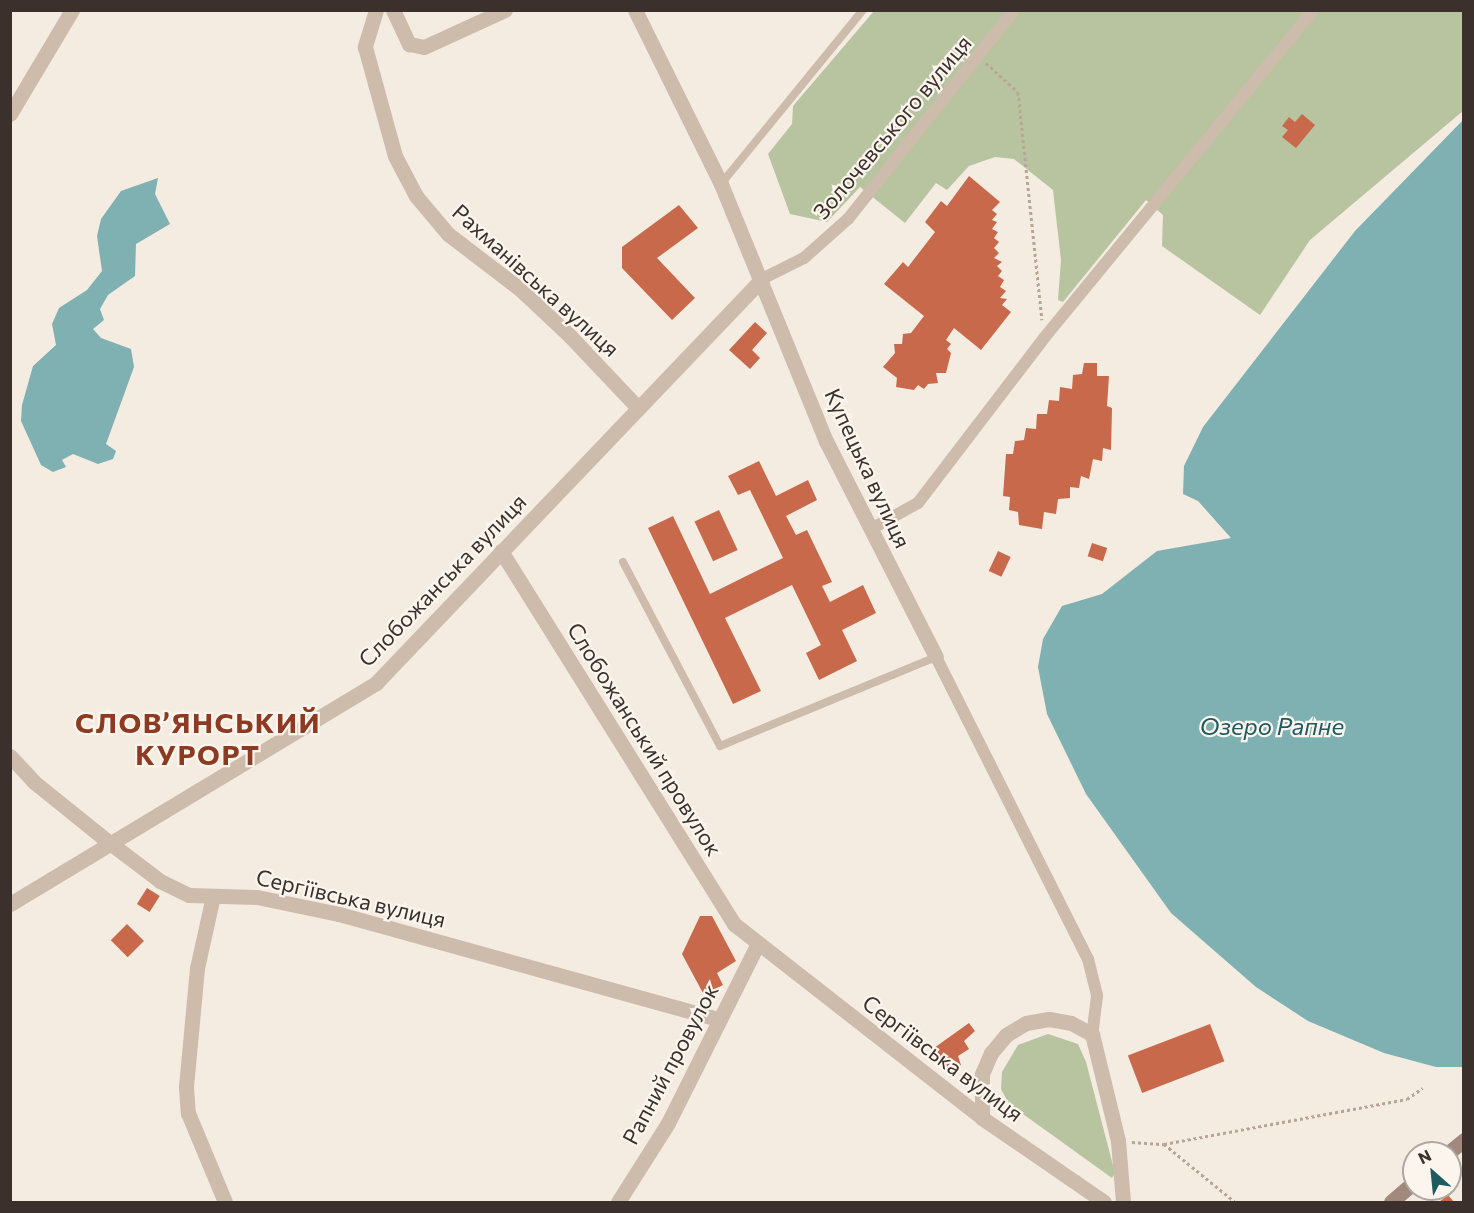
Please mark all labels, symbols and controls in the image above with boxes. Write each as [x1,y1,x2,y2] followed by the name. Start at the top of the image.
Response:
[807,30,977,224] street label: Золочевського вулиця
[447,198,625,362] street label: Рахманівська вулиця
[819,384,917,552] street label: Купецька вулиця
[353,488,531,672] street label: Слобожанська вулиця
[562,617,728,861] street label: Слобожанський провулок
[75,705,321,771] district label: СЛОВ’ЯНСЬКИЙ КУРОРТ
[1200,712,1344,740] water label: Озеро Рапне
[254,863,448,933] street label: Сергіївська вулиця
[617,979,723,1149] street label: Рапний провулок
[858,989,1028,1127] street label: Сергіївська вулиця
[1402,1141,1462,1201] north arrow
[1415,1145,1434,1167] text: N

